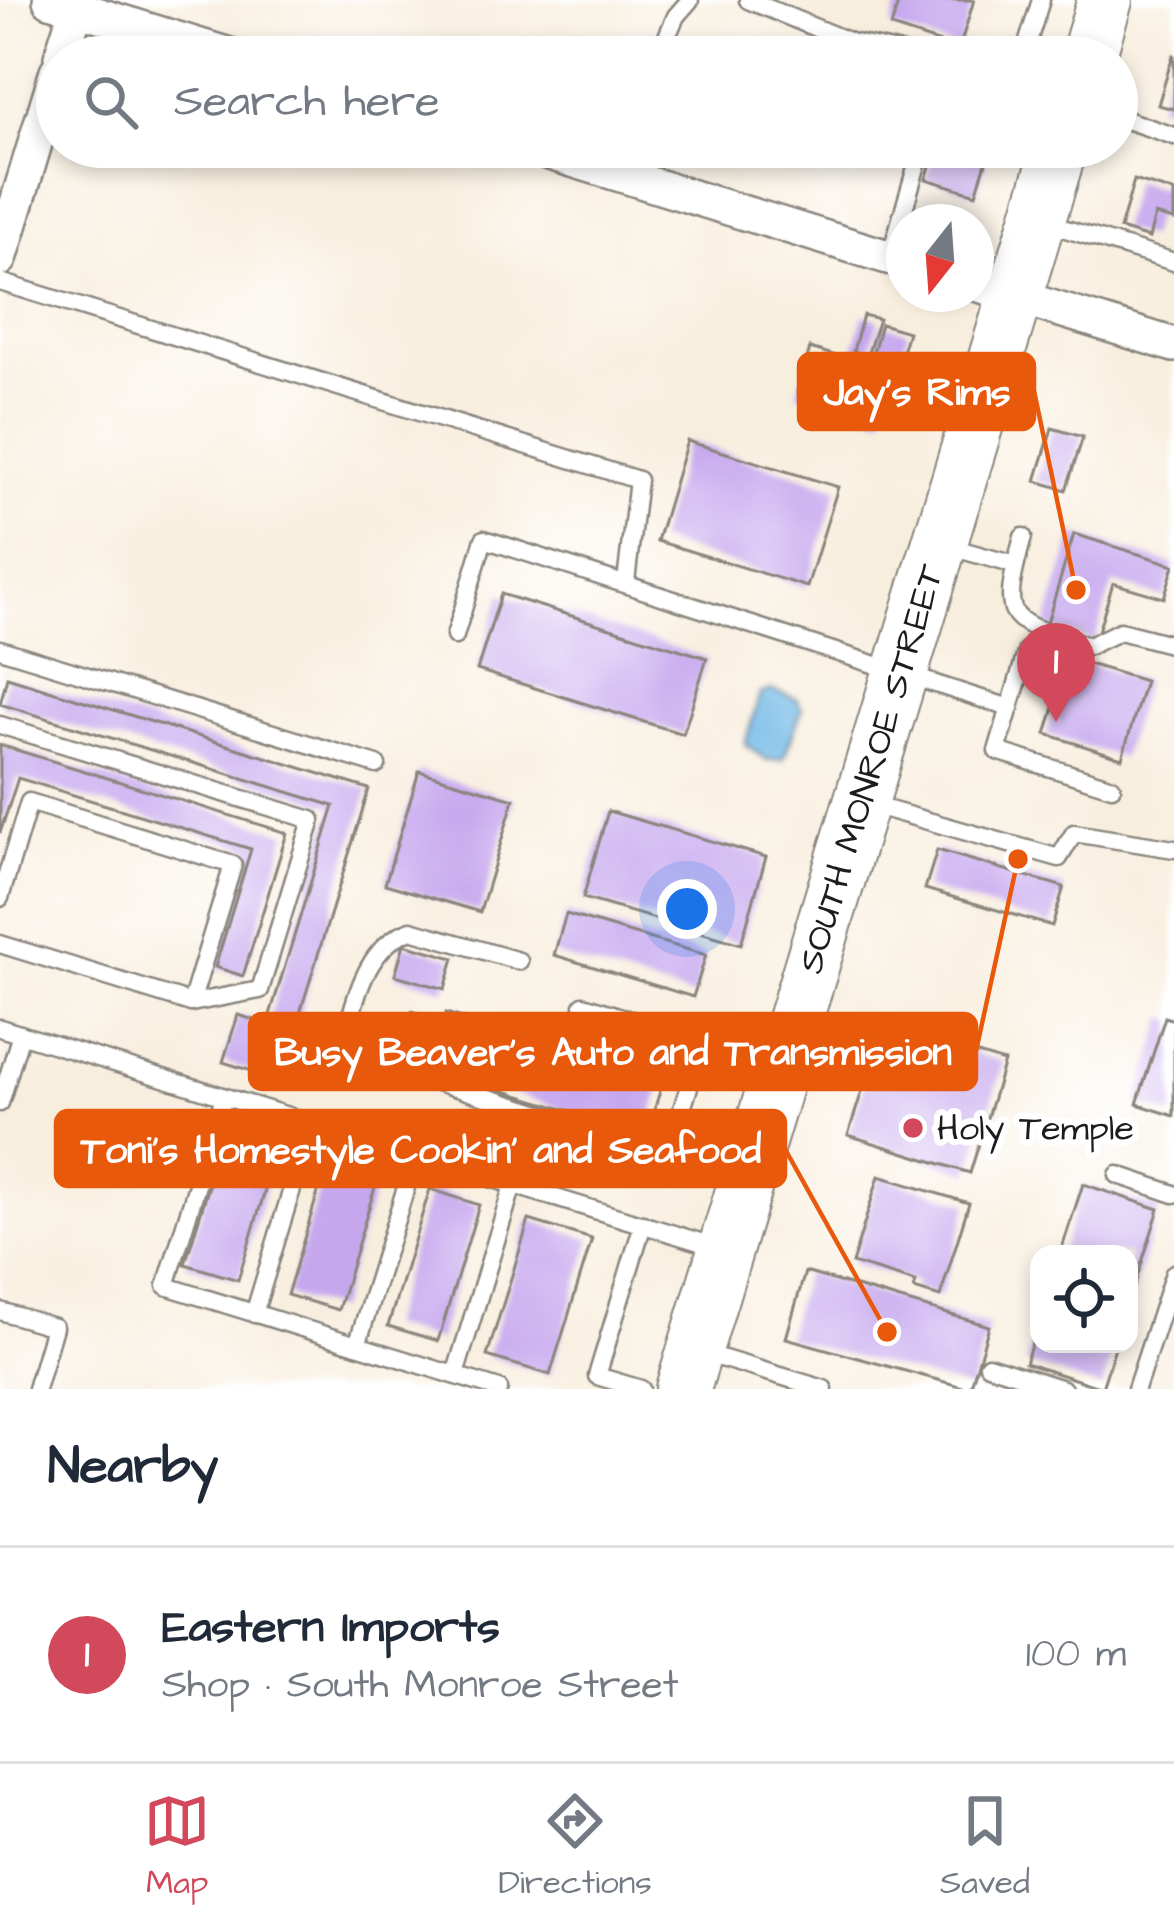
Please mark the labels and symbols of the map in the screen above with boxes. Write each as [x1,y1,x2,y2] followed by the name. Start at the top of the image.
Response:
[886,204,994,312] north arrow
[799,354,1034,429] callout: Jay's Rims
[822,367,1011,423] text: Jay's Rims
[785,558,957,979] street label: SOUTH MONROE STREET
[1017,623,1095,722] pin: 1
[657,879,717,939] your location
[250,1014,976,1089] callout: Busy Beaver's Auto and Transmission
[274,1027,952,1083] text: Busy Beaver's Auto and Transmission
[937,1103,1134,1154] place label: Holy Temple
[56,1111,785,1186] callout: Toni's Homestyle Cookin' and Seafood
[900,1115,926,1141] marker: Holy Temple
[80,1125,761,1181] text: Toni's Homestyle Cookin' and Seafood

